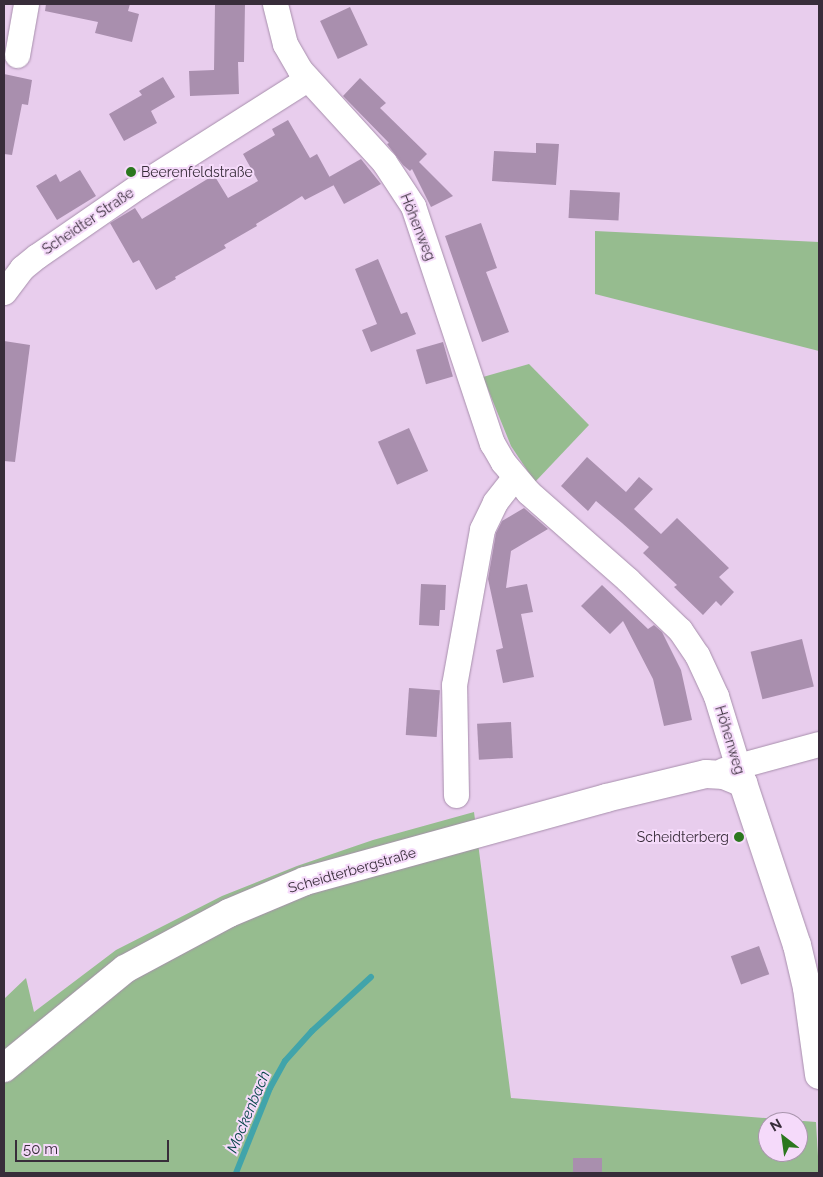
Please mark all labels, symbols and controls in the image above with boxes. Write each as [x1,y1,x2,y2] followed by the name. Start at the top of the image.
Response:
[141,164,253,180] place label: Beerenfeldstraße
[125,166,137,178] marker: Beerenfeldstraße
[39,184,137,258] street label: Scheidter Straße
[397,191,439,263] street label: Höhenweg
[712,704,748,776] street label: Höhenweg
[637,829,729,845] place label: Scheidterberg
[733,831,745,843] marker: Scheidterberg
[286,844,418,896] street label: Scheidterbergstraße
[224,1068,274,1156] water label: Mockenbach
[758,1112,808,1162] north arrow
[767,1115,785,1134] text: N
[18,1130,171,1162] scale bar
[23,1140,58,1158] text: 50 m

